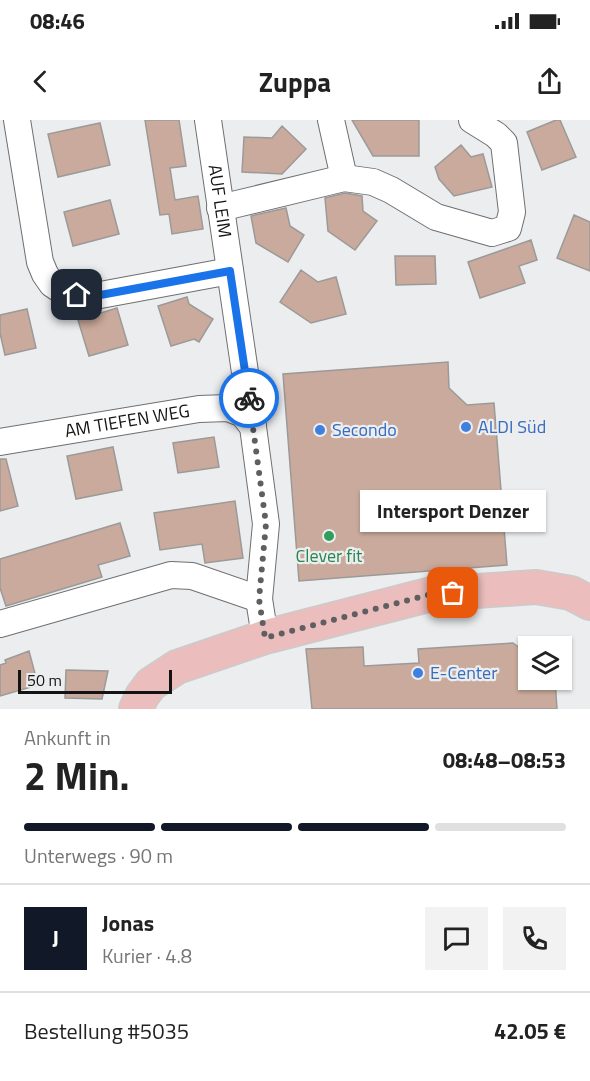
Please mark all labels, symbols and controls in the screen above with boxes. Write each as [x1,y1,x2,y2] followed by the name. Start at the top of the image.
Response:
[30,4,85,38] text: 08:46
[259,61,331,102] text: Zuppa
[24,65,57,98] icon: back
[533,65,566,98] icon: share
[202,163,239,240] street label: AUF LEIM
[51,269,102,320] pin
[60,278,93,311] icon: home
[219,368,279,428] courier
[233,382,266,415] icon: bike
[63,397,192,444] street label: AM TIEFEN WEG
[478,413,546,440] place label: ALDI Süd
[332,416,397,443] place label: Secondo
[459,420,473,434] marker: ALDI Süd
[313,423,327,437] marker: Secondo
[360,491,546,533] callout: Intersport Denzer
[377,495,529,526] text: Intersport Denzer
[322,529,336,543] marker: Clever fit
[296,542,363,569] place label: Clever fit
[427,567,478,618] pin
[436,576,469,609] icon: bag
[518,636,572,690] map controls
[518,636,572,690] button: layers
[430,659,497,686] place label: E-Center
[411,666,425,680] marker: E-Center
[18,667,172,694] scale bar
[27,668,62,692] text: 50 m
[24,722,111,753] text: Ankunft in
[443,743,566,777] text: 08:48–08:53
[24,746,130,805] text: 2 Min.
[24,840,173,871] text: Unterwegs · 90 m
[102,906,154,940] text: Jonas
[425,907,488,970] button: chat
[503,907,566,970] button: phone
[52,921,59,955] text: J
[102,940,192,971] text: Kurier · 4.8
[24,1014,189,1048] text: Bestellung #5035
[494,1014,566,1048] text: 42.05 €

